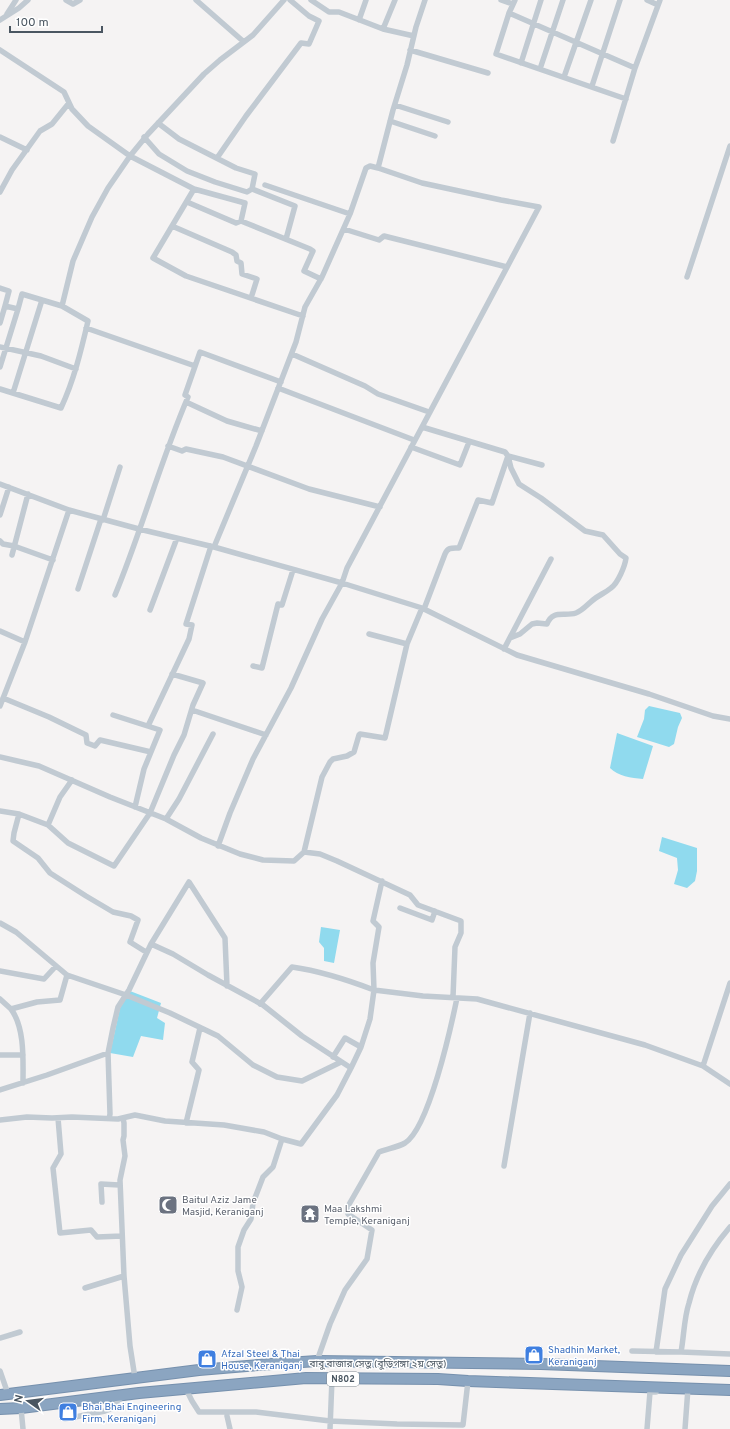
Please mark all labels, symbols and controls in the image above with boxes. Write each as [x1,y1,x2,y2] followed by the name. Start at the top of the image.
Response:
[10,8,102,34] scale bar
[16,15,49,31] text: 100 m
[157,1194,179,1216] mosque icon: Baitul Aziz Jame Masjid, Keraniganj
[182,1194,264,1219] place label: Baitul Aziz Jame Masjid, Keraniganj
[299,1203,321,1225] temple icon: Maa Lakshmi Temple, Keraniganj
[324,1203,410,1228] place label: Maa Lakshmi Temple, Keraniganj
[523,1344,545,1366] shop icon: Shadhin Market, Keraniganj
[548,1344,620,1369] place label: Shadhin Market, Keraniganj
[196,1348,218,1370] shop icon: Afzal Steel & Thai House, Keraniganj
[221,1348,302,1373] place label: Afzal Steel & Thai House, Keraniganj
[309,1358,446,1371] street label: বাবু বাজার সেতু (বুড়িগঙ্গা ২য় সেতু)
[327,1372,359,1386] road number: N802
[8,1381,48,1421] north arrow
[12,1393,27,1404] text: N
[57,1401,79,1423] shop icon: Bhai Bhai Engineering Firm, Keraniganj
[82,1401,181,1426] place label: Bhai Bhai Engineering Firm, Keraniganj

